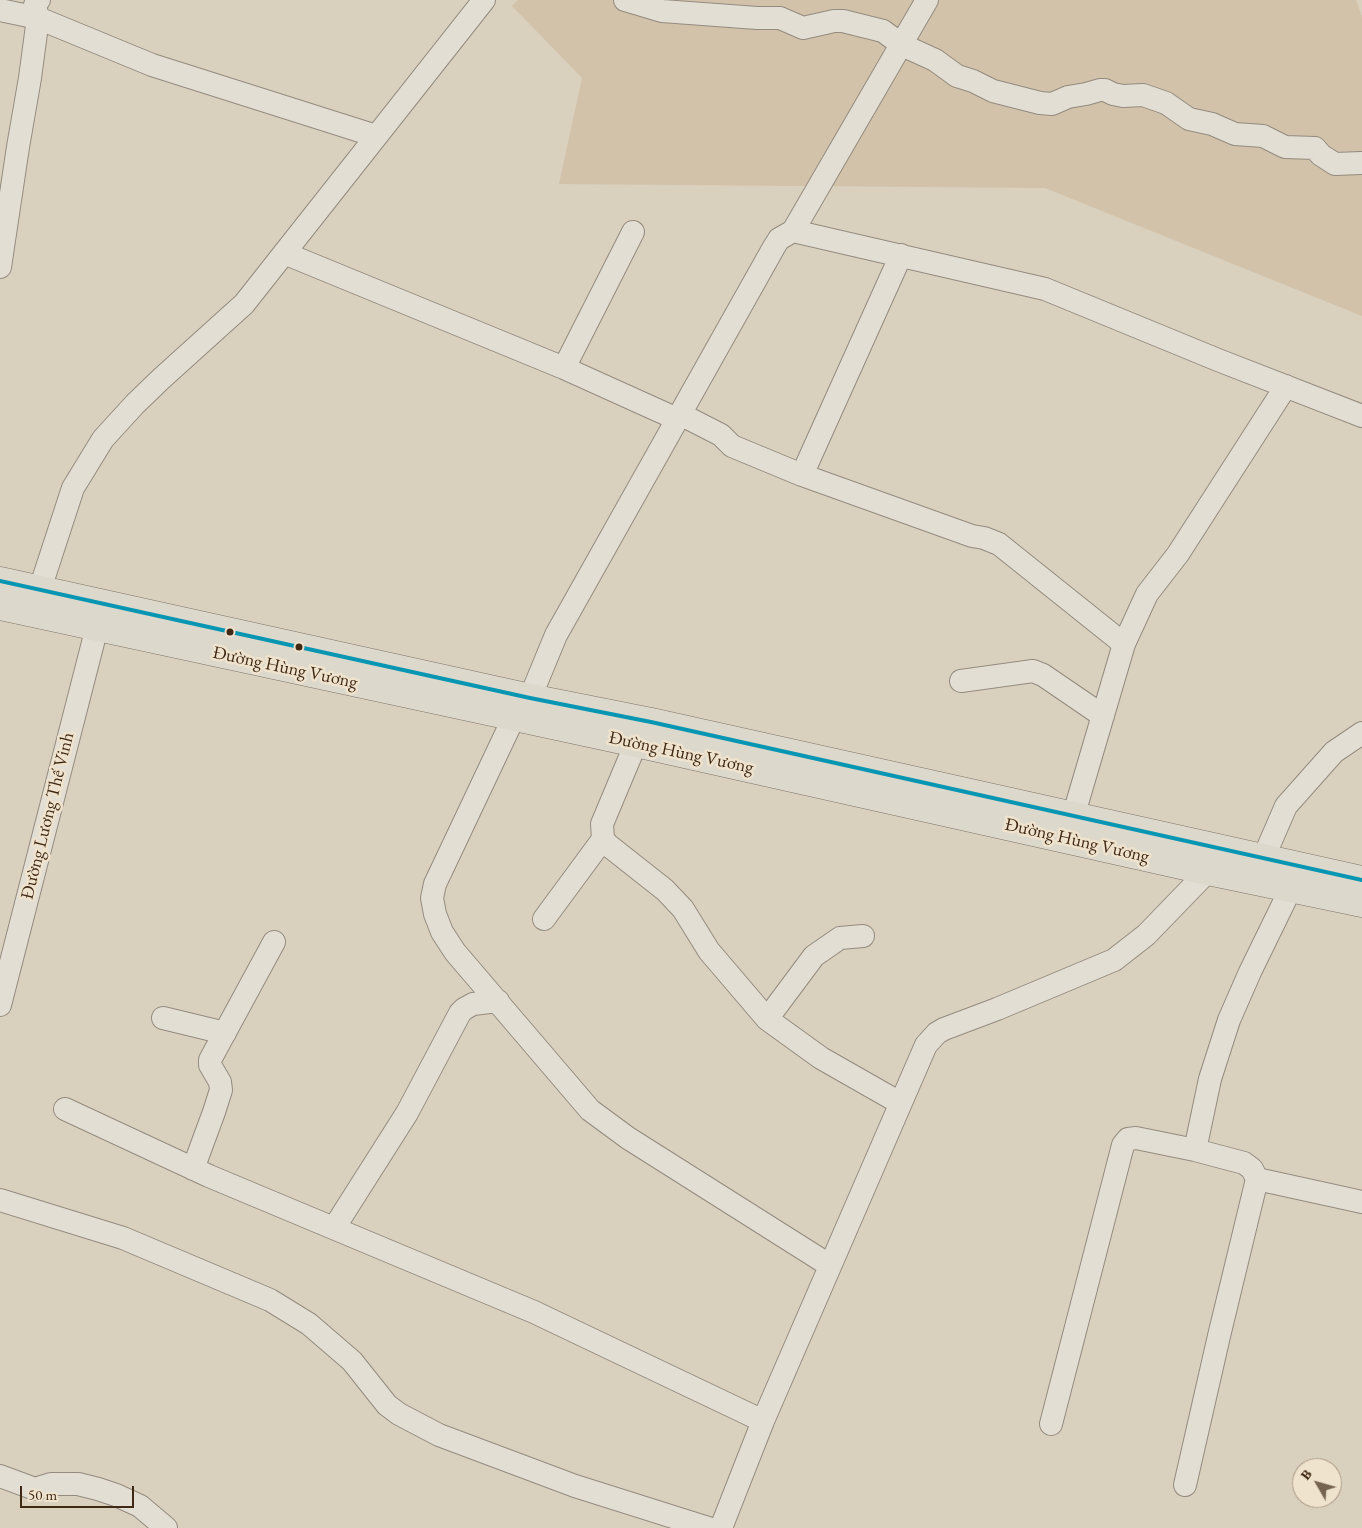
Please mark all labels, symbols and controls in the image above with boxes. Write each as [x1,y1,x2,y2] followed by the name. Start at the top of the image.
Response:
[225,627,235,637] unlabelled marker
[211,642,359,694] street label: Đường Hùng Vương
[294,642,304,652] unlabelled marker
[607,727,755,779] street label: Đường Hùng Vương
[17,730,79,902] street label: Đường Lương Thế Vinh
[1003,814,1151,868] street label: Đường Hùng Vương
[1292,1458,1342,1508] north arrow
[1296,1465,1316,1483] text: B
[22,1476,136,1508] scale bar
[28,1485,57,1504] text: 50 m

